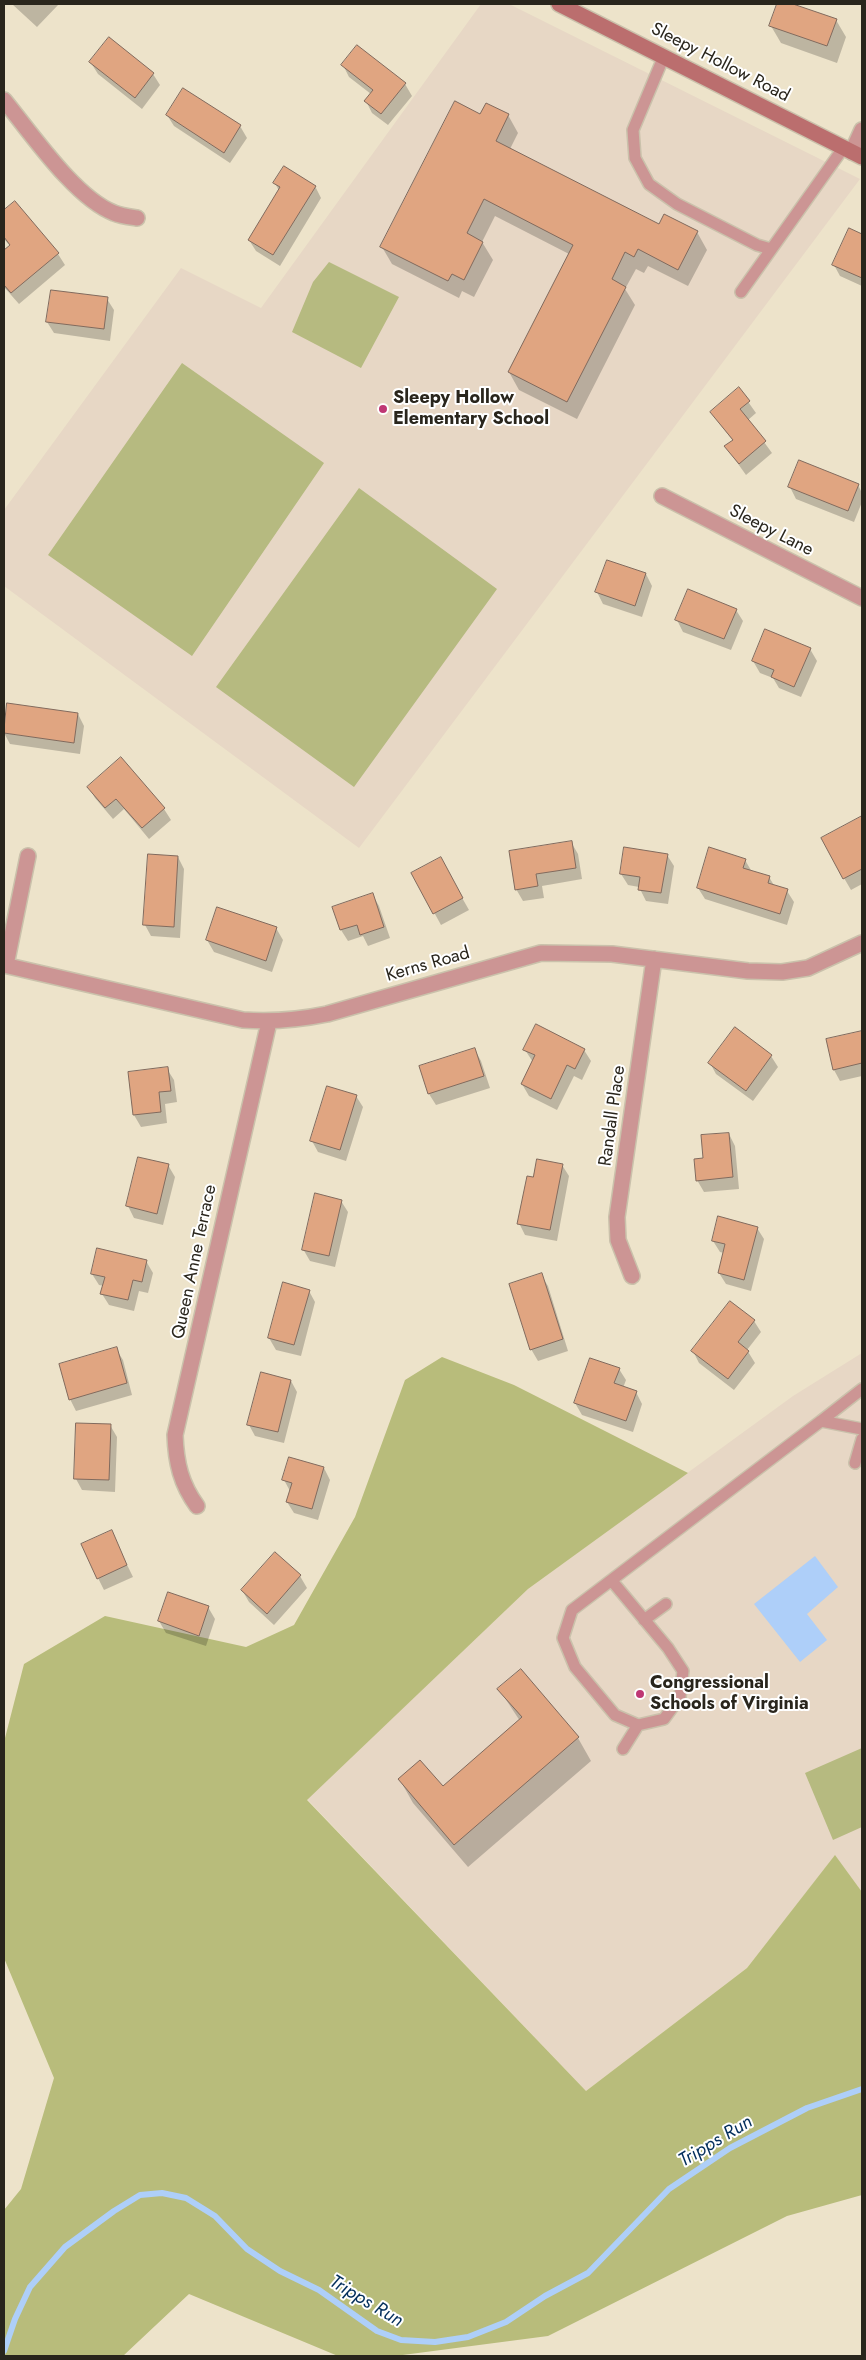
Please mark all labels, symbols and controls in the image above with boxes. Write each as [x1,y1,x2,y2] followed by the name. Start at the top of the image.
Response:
[647,19,793,107] street label: Sleepy Hollow Road
[393,388,549,430] place label: Sleepy Hollow Elementary School
[377,403,389,415] marker: Sleepy Hollow Elementary School
[725,501,817,561] street label: Sleepy Lane
[384,943,472,987] street label: Kerns Road
[595,1064,631,1168] street label: Randall Place
[168,1183,222,1341] street label: Queen Anne Terrace
[650,1673,809,1716] place label: Congressional Schools of Virginia
[634,1688,646,1700] marker: Congressional Schools of Virginia
[675,2111,757,2173] water label: Tripps Run
[325,2271,407,2333] water label: Tripps Run

